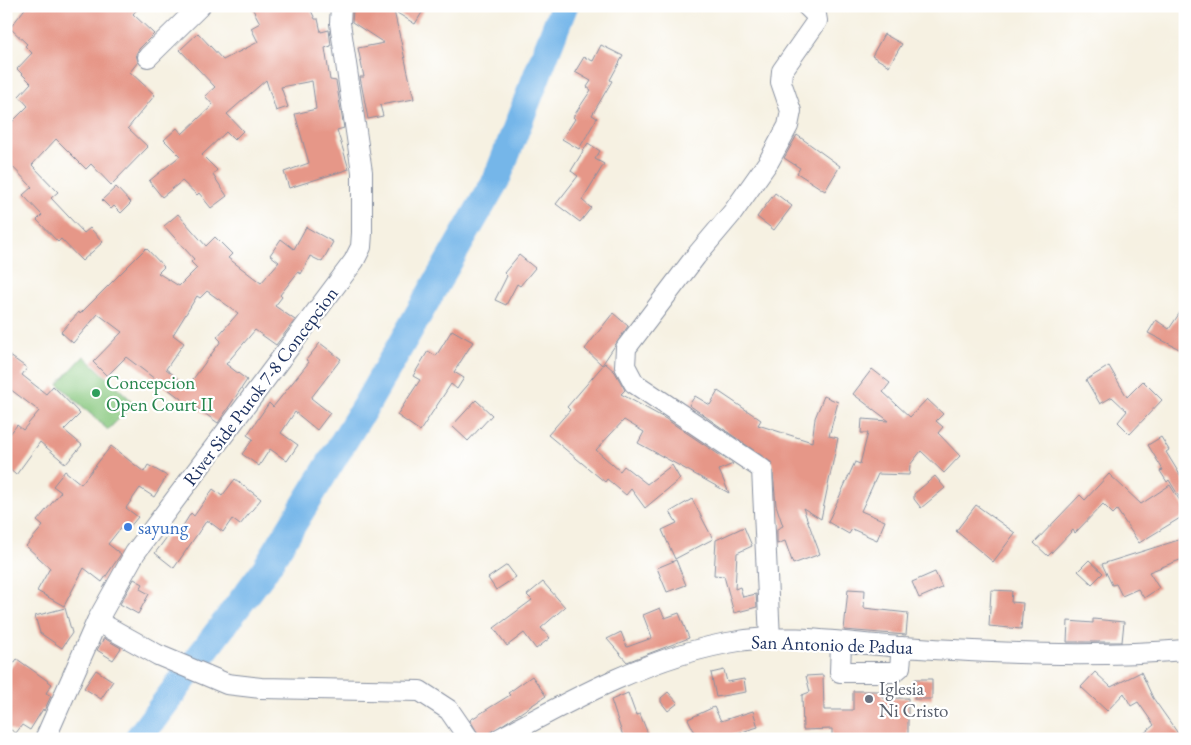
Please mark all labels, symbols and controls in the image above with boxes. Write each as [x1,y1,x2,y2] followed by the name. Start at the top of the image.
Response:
[177,282,344,491] street label: River Side Purok 7-8 Concepcion
[106,370,214,417] place label: Concepcion Open Court II
[90,387,102,399] marker: Concepcion Open Court II
[138,515,189,540] place label: sayung
[122,521,134,533] marker: sayung
[751,629,914,660] street label: San Antonio de Padua
[879,676,949,723] place label: Iglesia Ni Cristo
[863,693,875,705] marker: Iglesia Ni Cristo

